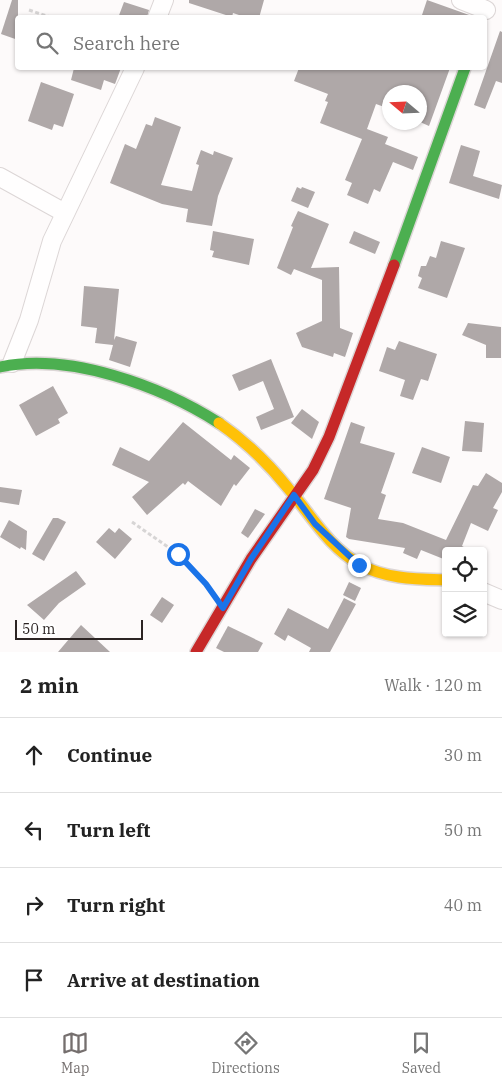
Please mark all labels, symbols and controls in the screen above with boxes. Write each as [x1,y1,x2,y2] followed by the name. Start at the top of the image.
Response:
[15,15,487,70] search box
[33,29,61,57] icon: search
[73,31,180,55] text: Search here
[382,85,427,130] north arrow
[167,543,190,566] route start
[442,547,487,637] map controls
[442,547,487,592] button: locate
[348,554,371,577] route end
[442,592,487,637] button: layers
[15,617,142,640] scale bar
[22,620,55,638] text: 50 m
[20,671,79,699] text: 2 min
[384,675,482,695] text: Walk · 120 m
[20,741,48,769] icon: ahead
[67,743,152,767] text: Continue
[444,745,482,765] text: 30 m
[20,816,48,844] icon: left
[67,818,150,842] text: Turn left
[444,820,482,840] text: 50 m
[20,891,48,919] icon: right
[67,893,165,917] text: Turn right
[444,895,482,915] text: 40 m
[20,966,48,994] icon: arrive
[67,968,260,992] text: Arrive at destination
[61,1029,89,1077] tab: Map
[211,1029,280,1077] tab: Directions
[402,1029,441,1077] tab: Saved

